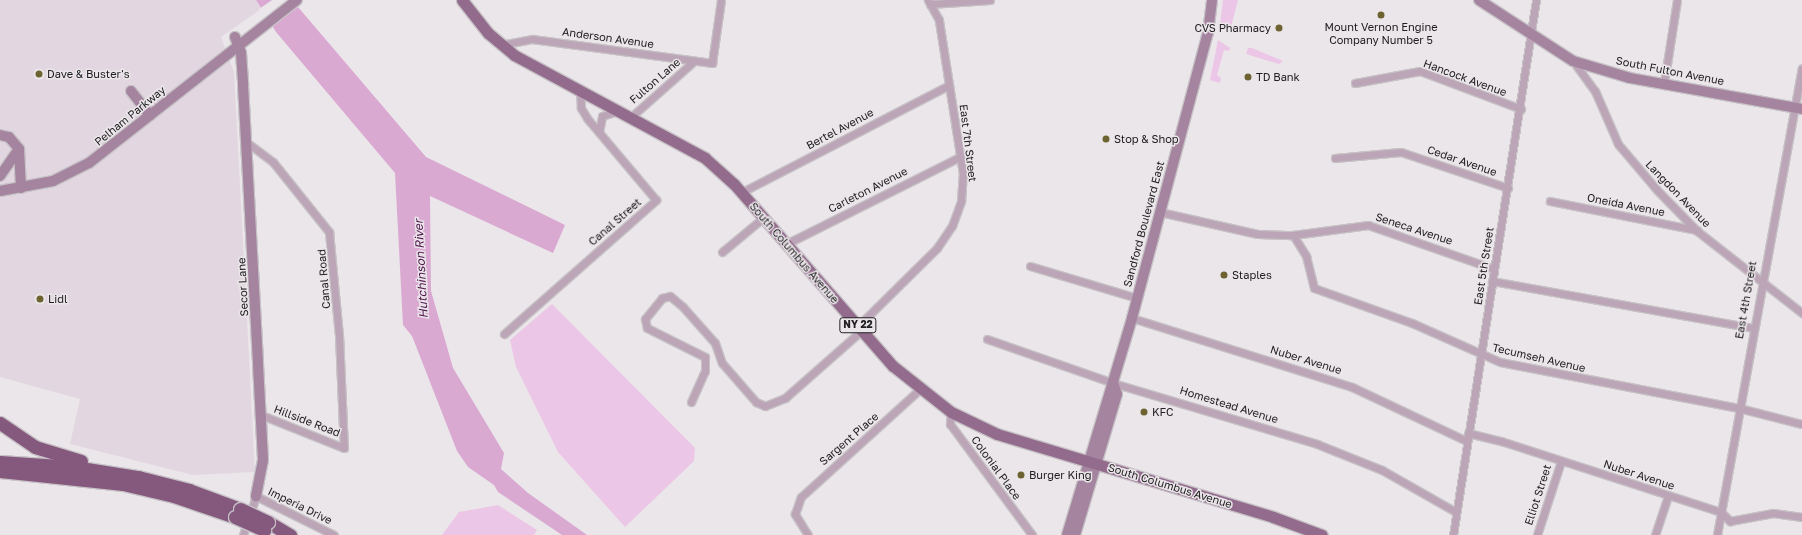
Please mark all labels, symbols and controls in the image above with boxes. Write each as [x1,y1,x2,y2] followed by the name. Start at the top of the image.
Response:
[1376,10,1386,20] marker: Mount Vernon Engine Company Number 5
[1194,21,1271,35] place label: CVS Pharmacy
[1324,21,1438,47] place label: Mount Vernon Engine Company Number 5
[1274,23,1284,33] marker: CVS Pharmacy
[561,25,655,51] street label: Anderson Avenue
[1615,54,1725,88] street label: South Fulton Avenue
[627,55,683,107] street label: Fulton Lane
[1422,57,1508,99] street label: Hancock Avenue
[47,67,129,81] place label: Dave & Buster's
[34,69,44,79] marker: Dave & Buster's
[1256,70,1300,84] place label: TD Bank
[1243,72,1253,82] marker: TD Bank
[92,83,168,149] street label: Pelham Parkway
[957,103,979,183] street label: East 7th Street
[804,106,876,152] street label: Bertel Avenue
[1114,132,1179,146] place label: Stop & Shop
[1101,134,1111,144] marker: Stop & Shop
[1425,143,1499,179] street label: Cedar Avenue
[1643,158,1713,230] street label: Langdon Avenue
[1121,160,1167,288] street label: Sandford Boulevard East
[826,164,910,216] street label: Carleton Avenue
[1586,191,1666,219] street label: Oneida Avenue
[586,196,644,248] street label: Canal Street
[747,200,841,306] street label: South Columbus Avenue
[1374,210,1454,248] street label: Seneca Avenue
[411,219,431,319] water label: Hutchinson River
[1471,226,1497,306] street label: East 5th Street
[315,249,333,309] street label: Canal Road
[235,257,251,317] street label: Secor Lane
[1733,260,1759,340] street label: East 4th Street
[1232,268,1272,282] place label: Staples
[1219,270,1229,280] marker: Staples
[48,292,68,306] place label: Lidl
[35,294,45,304] marker: Lidl
[839,317,877,333] road number: NY 22
[1491,341,1587,375] street label: Tecumseh Avenue
[1269,343,1343,377] street label: Nuber Avenue
[1178,384,1280,426] street label: Homestead Avenue
[272,402,342,440] street label: Hillside Road
[1152,405,1174,419] place label: KFC
[1139,407,1149,417] marker: KFC
[817,410,881,468] street label: Sargent Place
[968,434,1024,502] street label: Colonial Place
[1602,457,1676,493] street label: Nuber Avenue
[1106,461,1234,511] street label: South Columbus Avenue
[1522,463,1554,527] street label: Elliot Street
[1029,468,1091,482] place label: Burger King
[1016,470,1026,480] marker: Burger King
[266,485,334,527] street label: Imperia Drive

